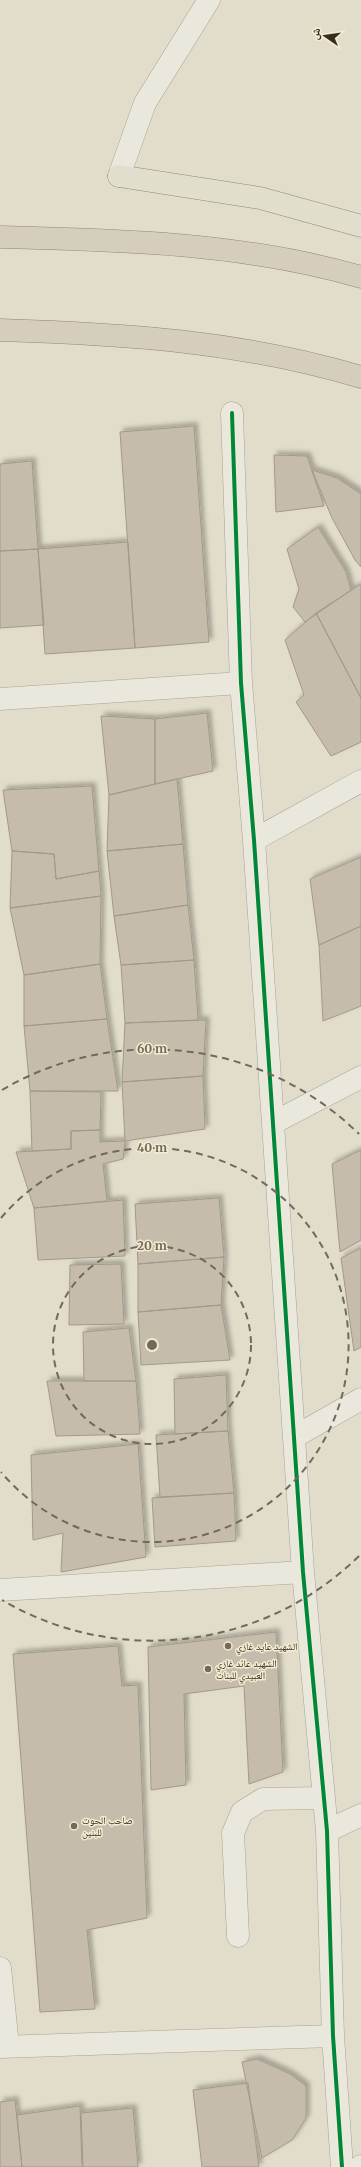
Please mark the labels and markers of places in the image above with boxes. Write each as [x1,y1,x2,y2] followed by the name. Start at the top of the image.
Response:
[145,1338,159,1352] centre of rings
[236,1640,297,1655] place label: الشهيد عايد غازي
[223,1641,233,1651] marker: الشهيد عايد غازي
[216,1657,277,1684] place label: الشهيد عائد غازي العبيدي للبنات
[203,1664,213,1674] marker: الشهيد عائد غازي العبيدي للبنات
[82,1814,133,1839] place label: صاحب الحوت للبنين
[69,1821,79,1831] marker: صاحب الحوت للبنين

